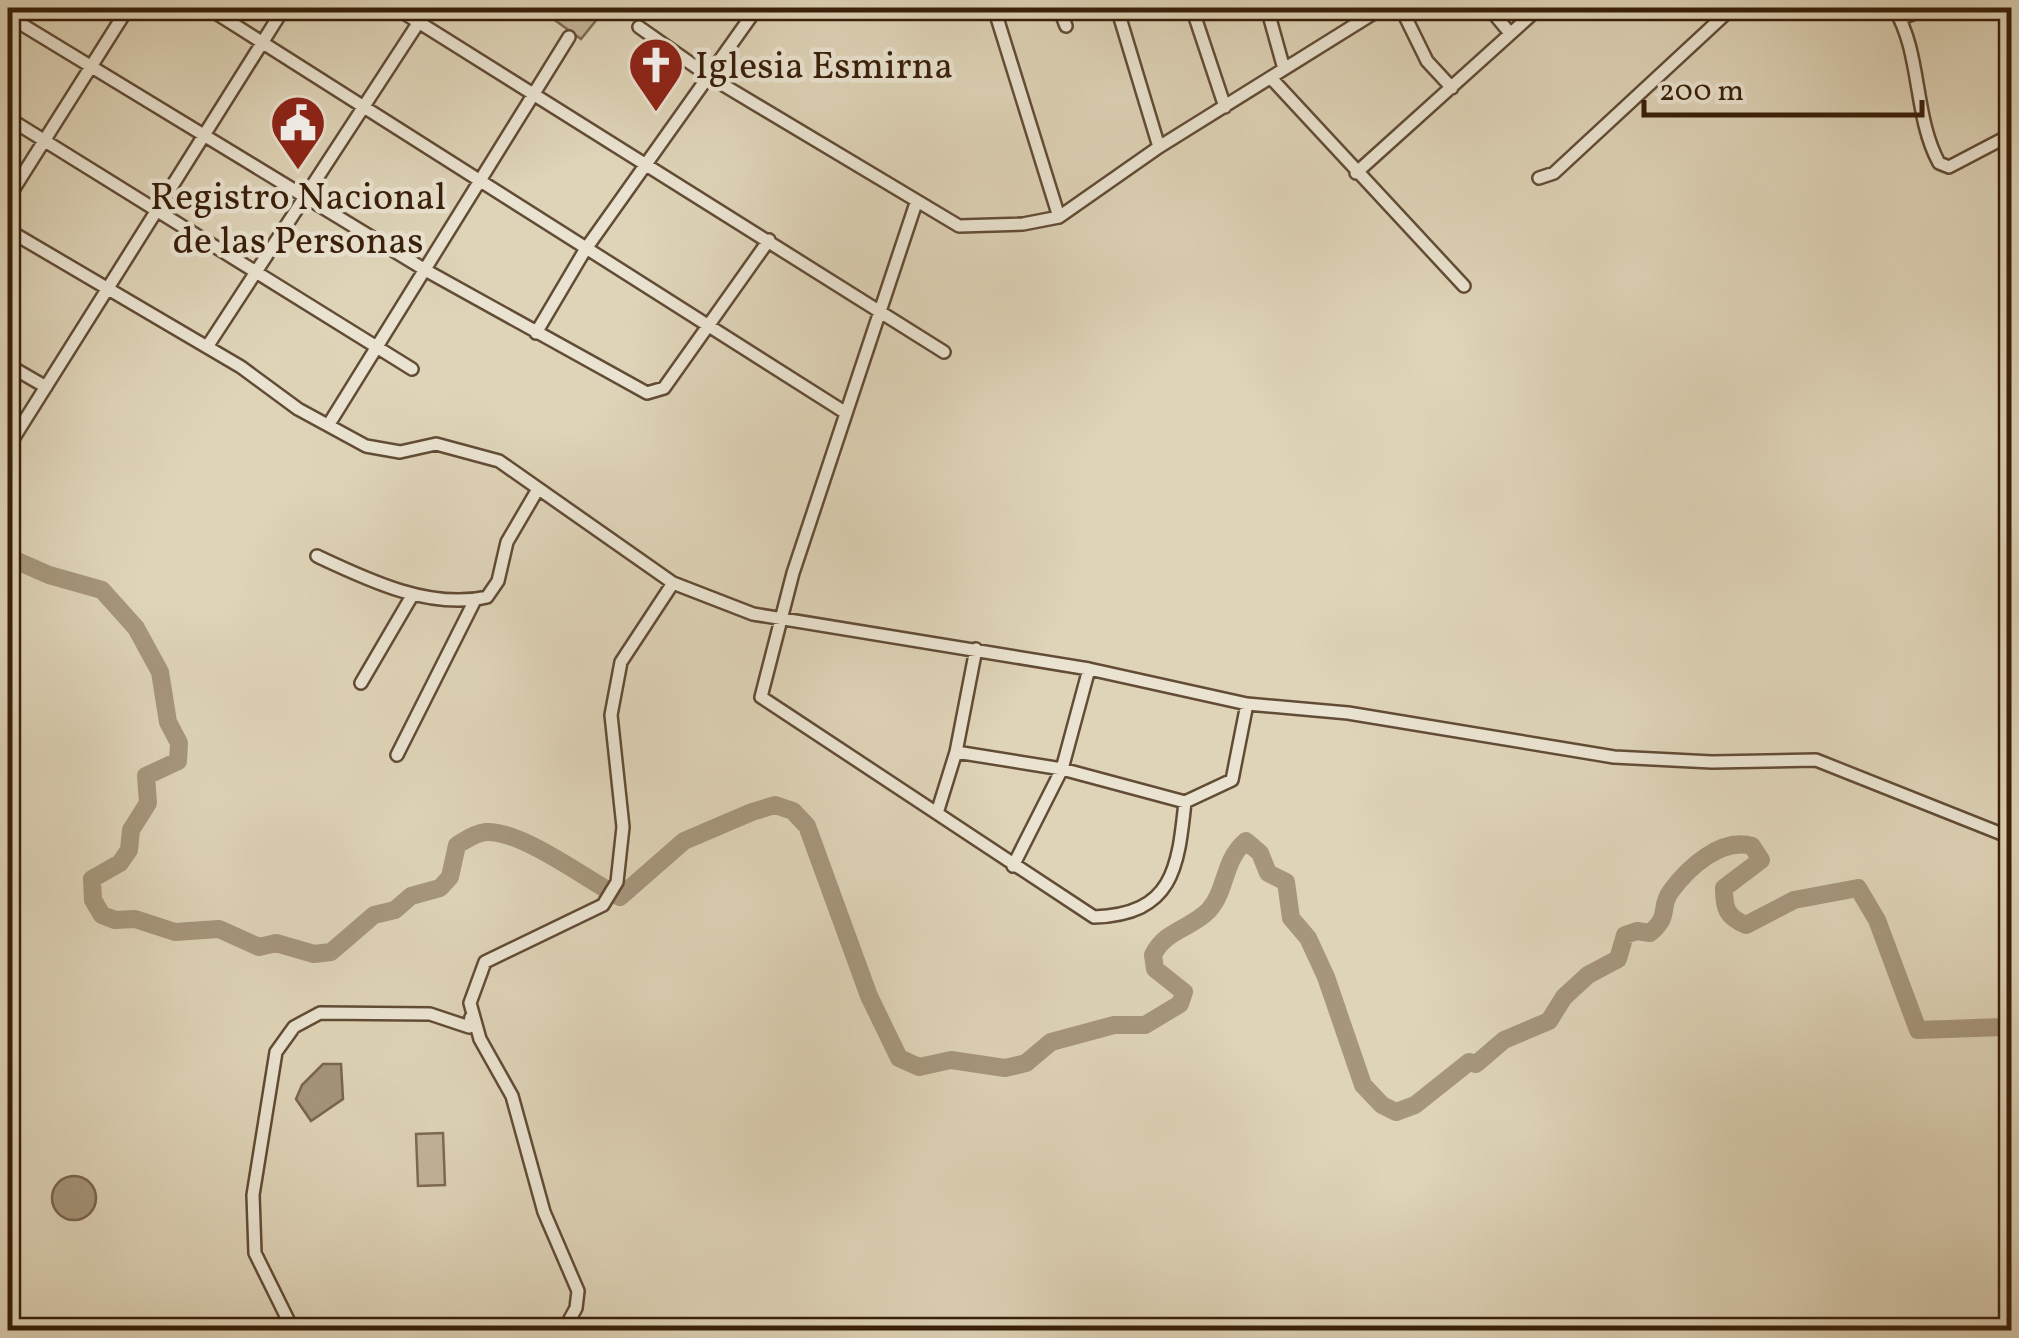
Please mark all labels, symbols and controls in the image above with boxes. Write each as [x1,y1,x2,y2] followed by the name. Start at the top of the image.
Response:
[626,35,686,114] church icon: Iglesia Esmirna
[695,42,953,95] place label: Iglesia Esmirna
[1644,55,1922,117] scale bar
[1659,71,1744,113] text: 200 m
[268,93,328,172] public building icon: Registro Nacional de las Personas
[150,173,446,270] place label: Registro Nacional de las Personas

